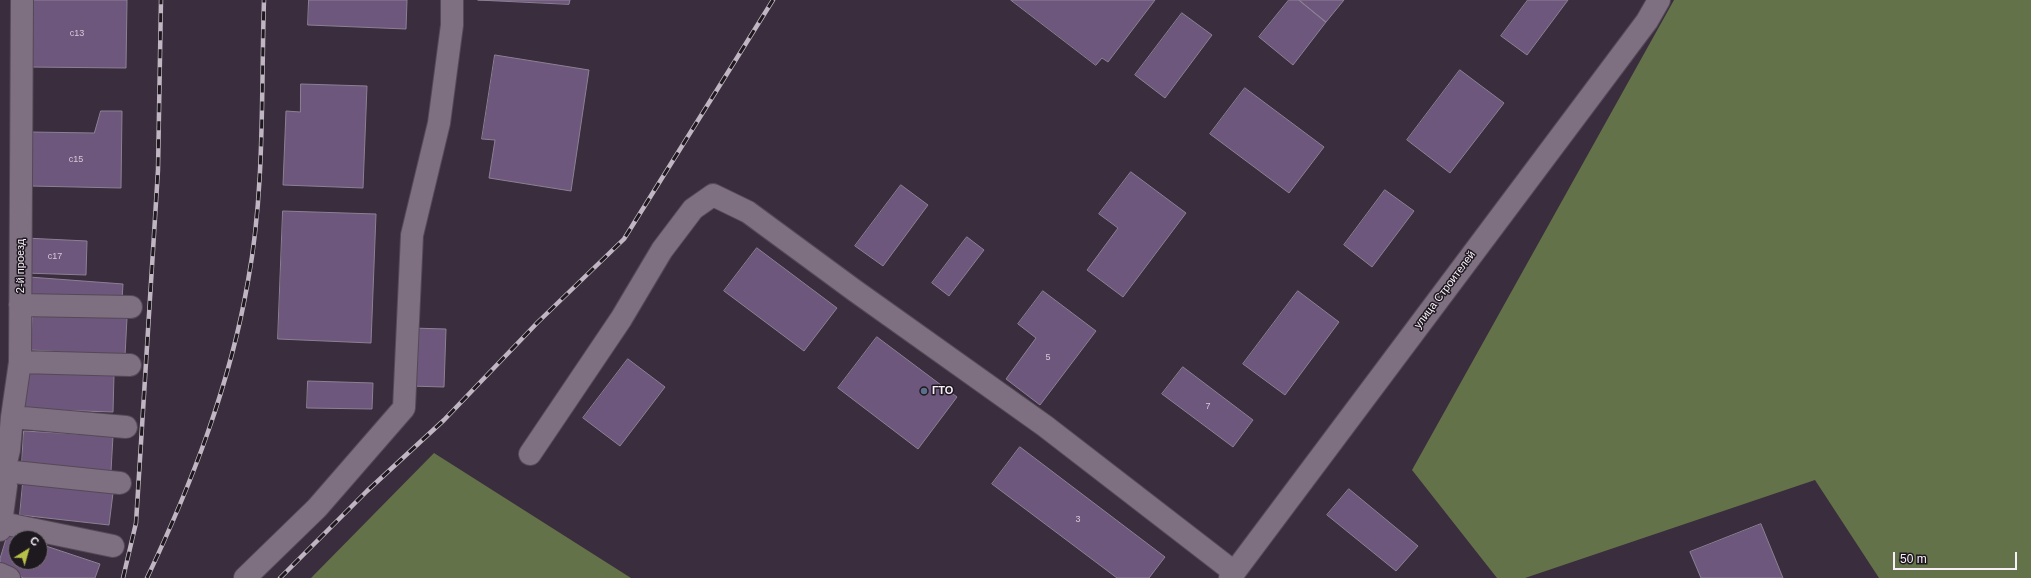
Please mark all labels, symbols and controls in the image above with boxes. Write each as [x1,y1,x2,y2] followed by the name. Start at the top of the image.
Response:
[70,29,84,39] house number: с13
[69,155,83,165] house number: с15
[14,239,28,293] street label: 2-й проезд
[1411,248,1479,332] street label: улица Строителей
[48,252,62,262] house number: с17
[1045,353,1051,363] house number: 5
[932,384,953,398] place label: ГТО
[919,386,929,396] marker: ГТО
[1205,402,1211,412] house number: 7
[1075,515,1081,525] house number: 3
[8,530,48,570] north arrow
[28,534,41,548] text: С
[1895,544,2019,570] scale bar
[1900,552,1927,566] text: 50 m

